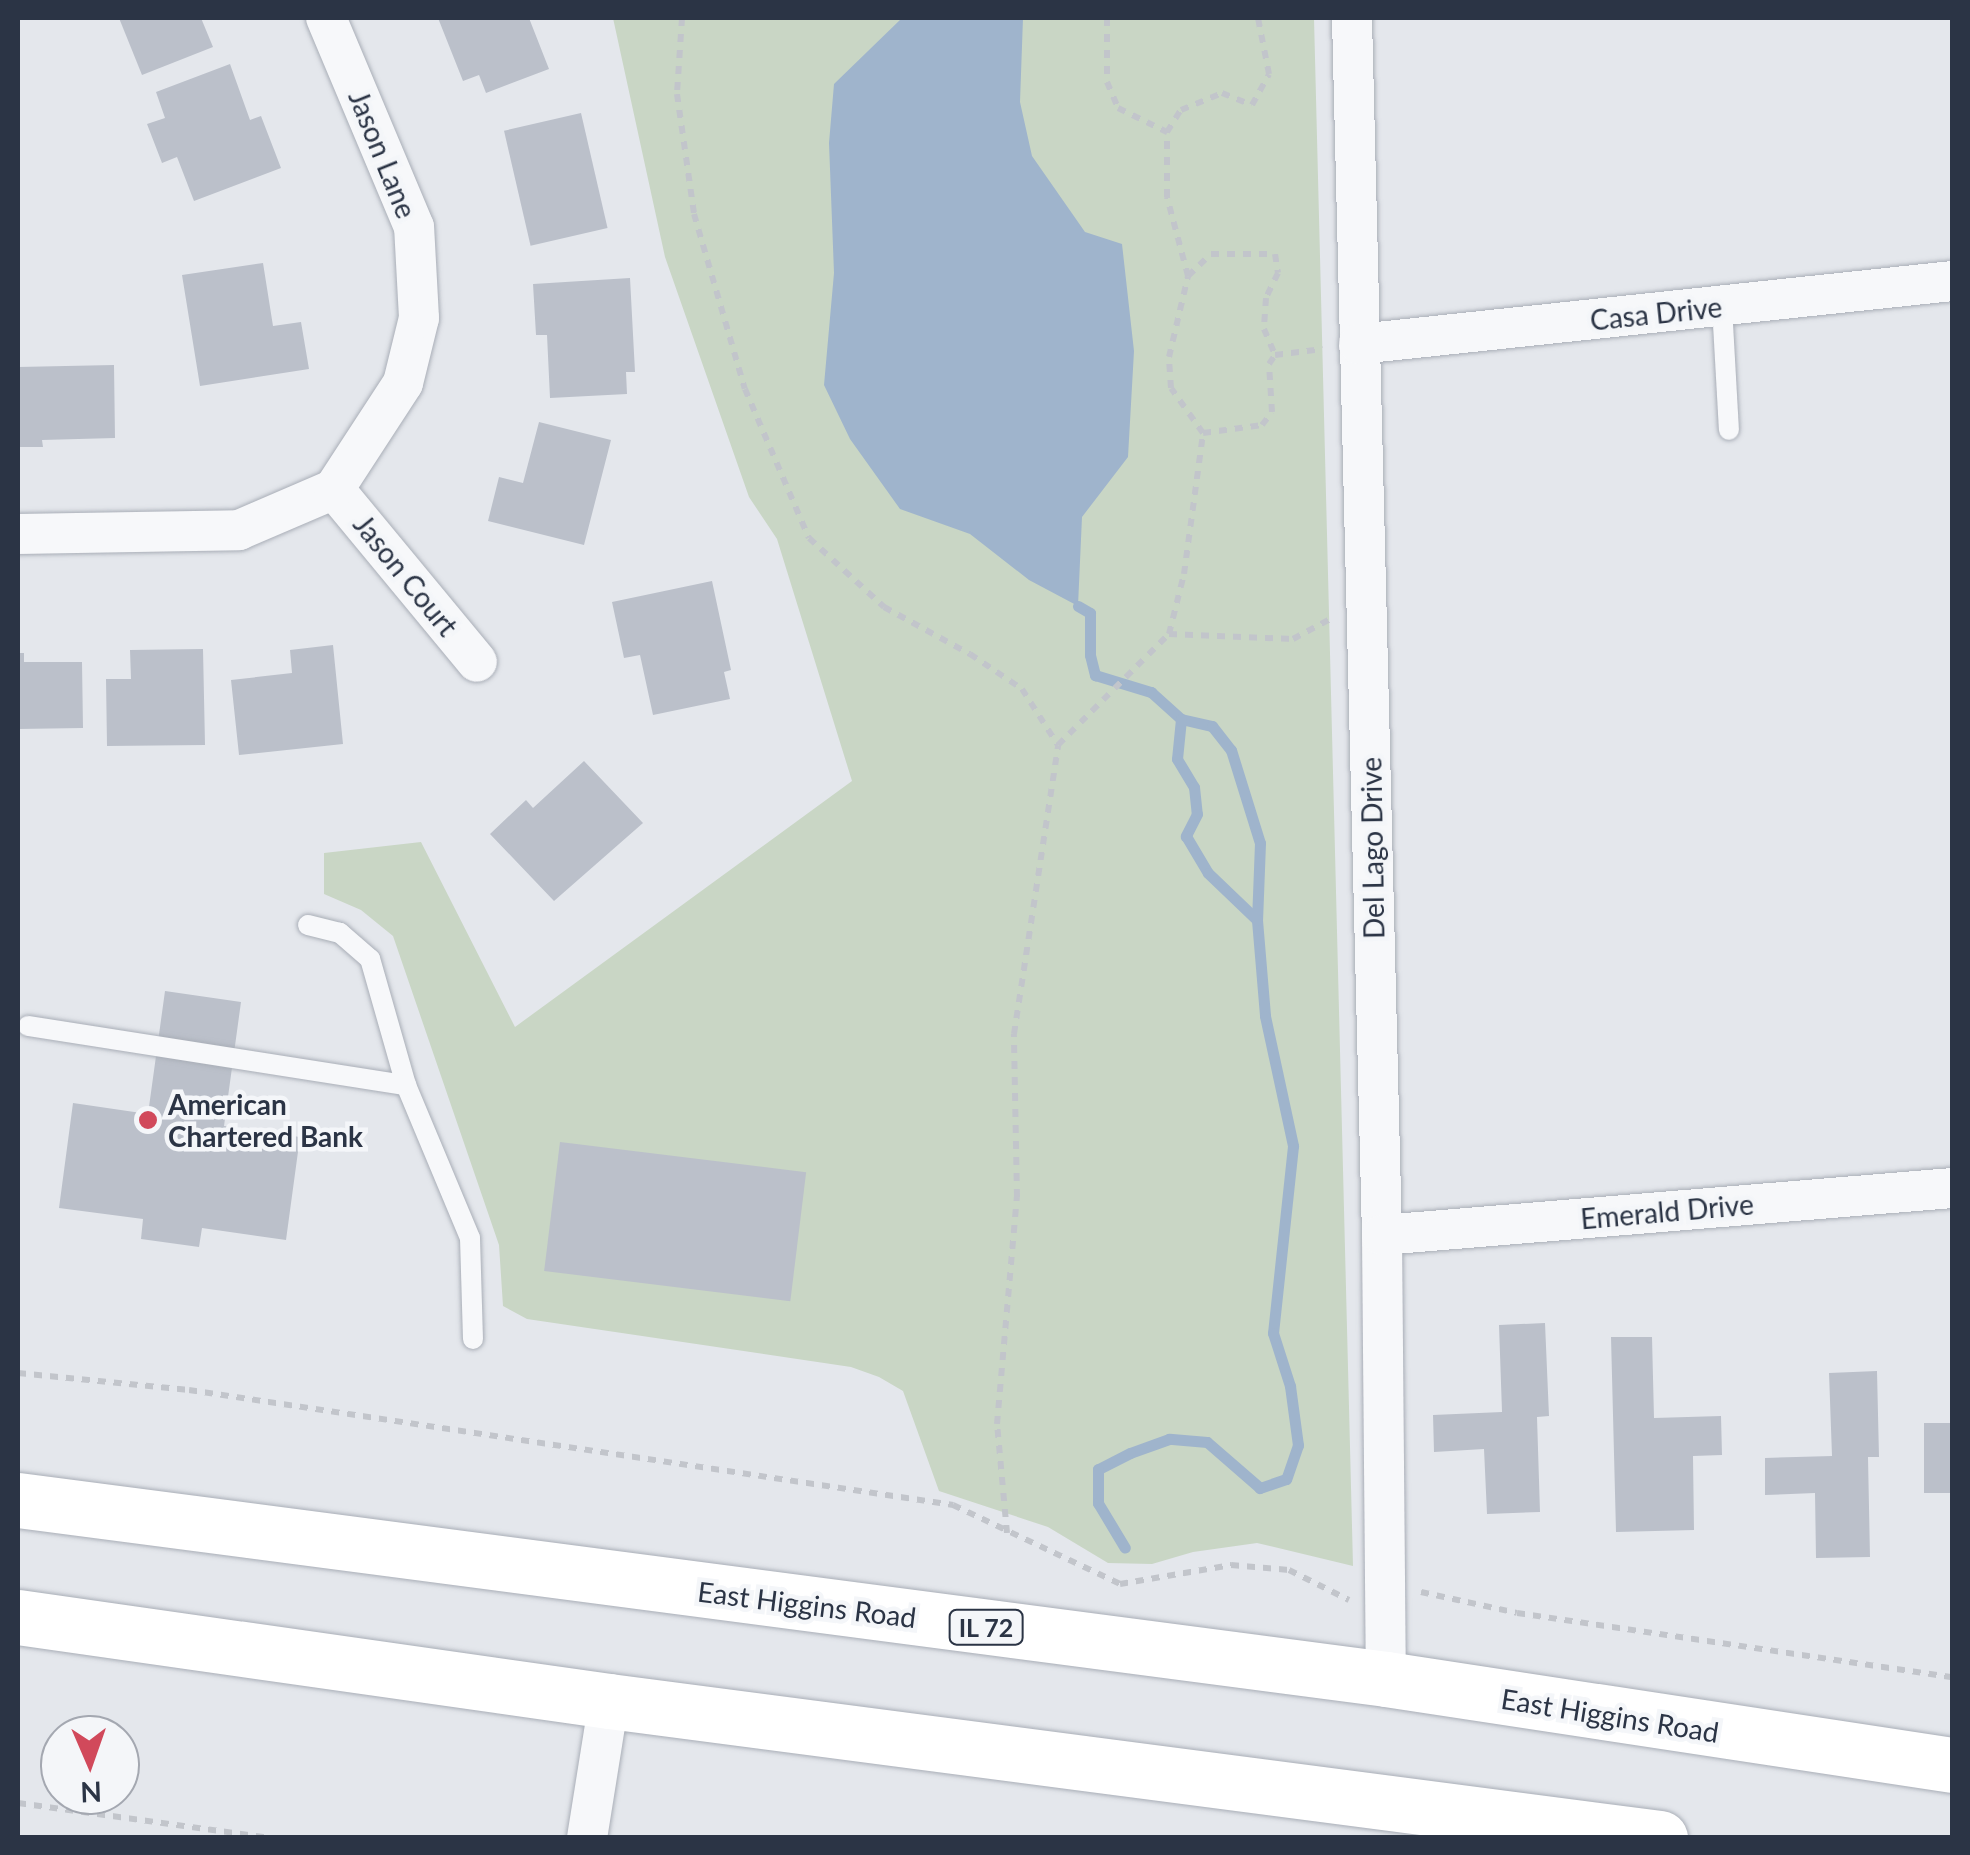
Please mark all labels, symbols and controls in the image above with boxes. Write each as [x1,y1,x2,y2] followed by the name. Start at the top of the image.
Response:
[342,85,424,223] street label: Jason Lane
[1588,289,1724,337] street label: Casa Drive
[347,508,465,642] street label: Jason Court
[1354,757,1390,939] street label: Del Lago Drive
[168,1087,363,1153] place label: American Chartered Bank
[137,1109,159,1131] marker: American Chartered Bank
[1579,1187,1755,1235] street label: Emerald Drive
[696,1574,918,1634] street label: East Higgins Road
[946,1607,1026,1647] road number: IL 72
[1499,1681,1721,1749] street label: East Higgins Road
[40,1715,140,1815] north arrow
[80,1776,102,1810] text: N

